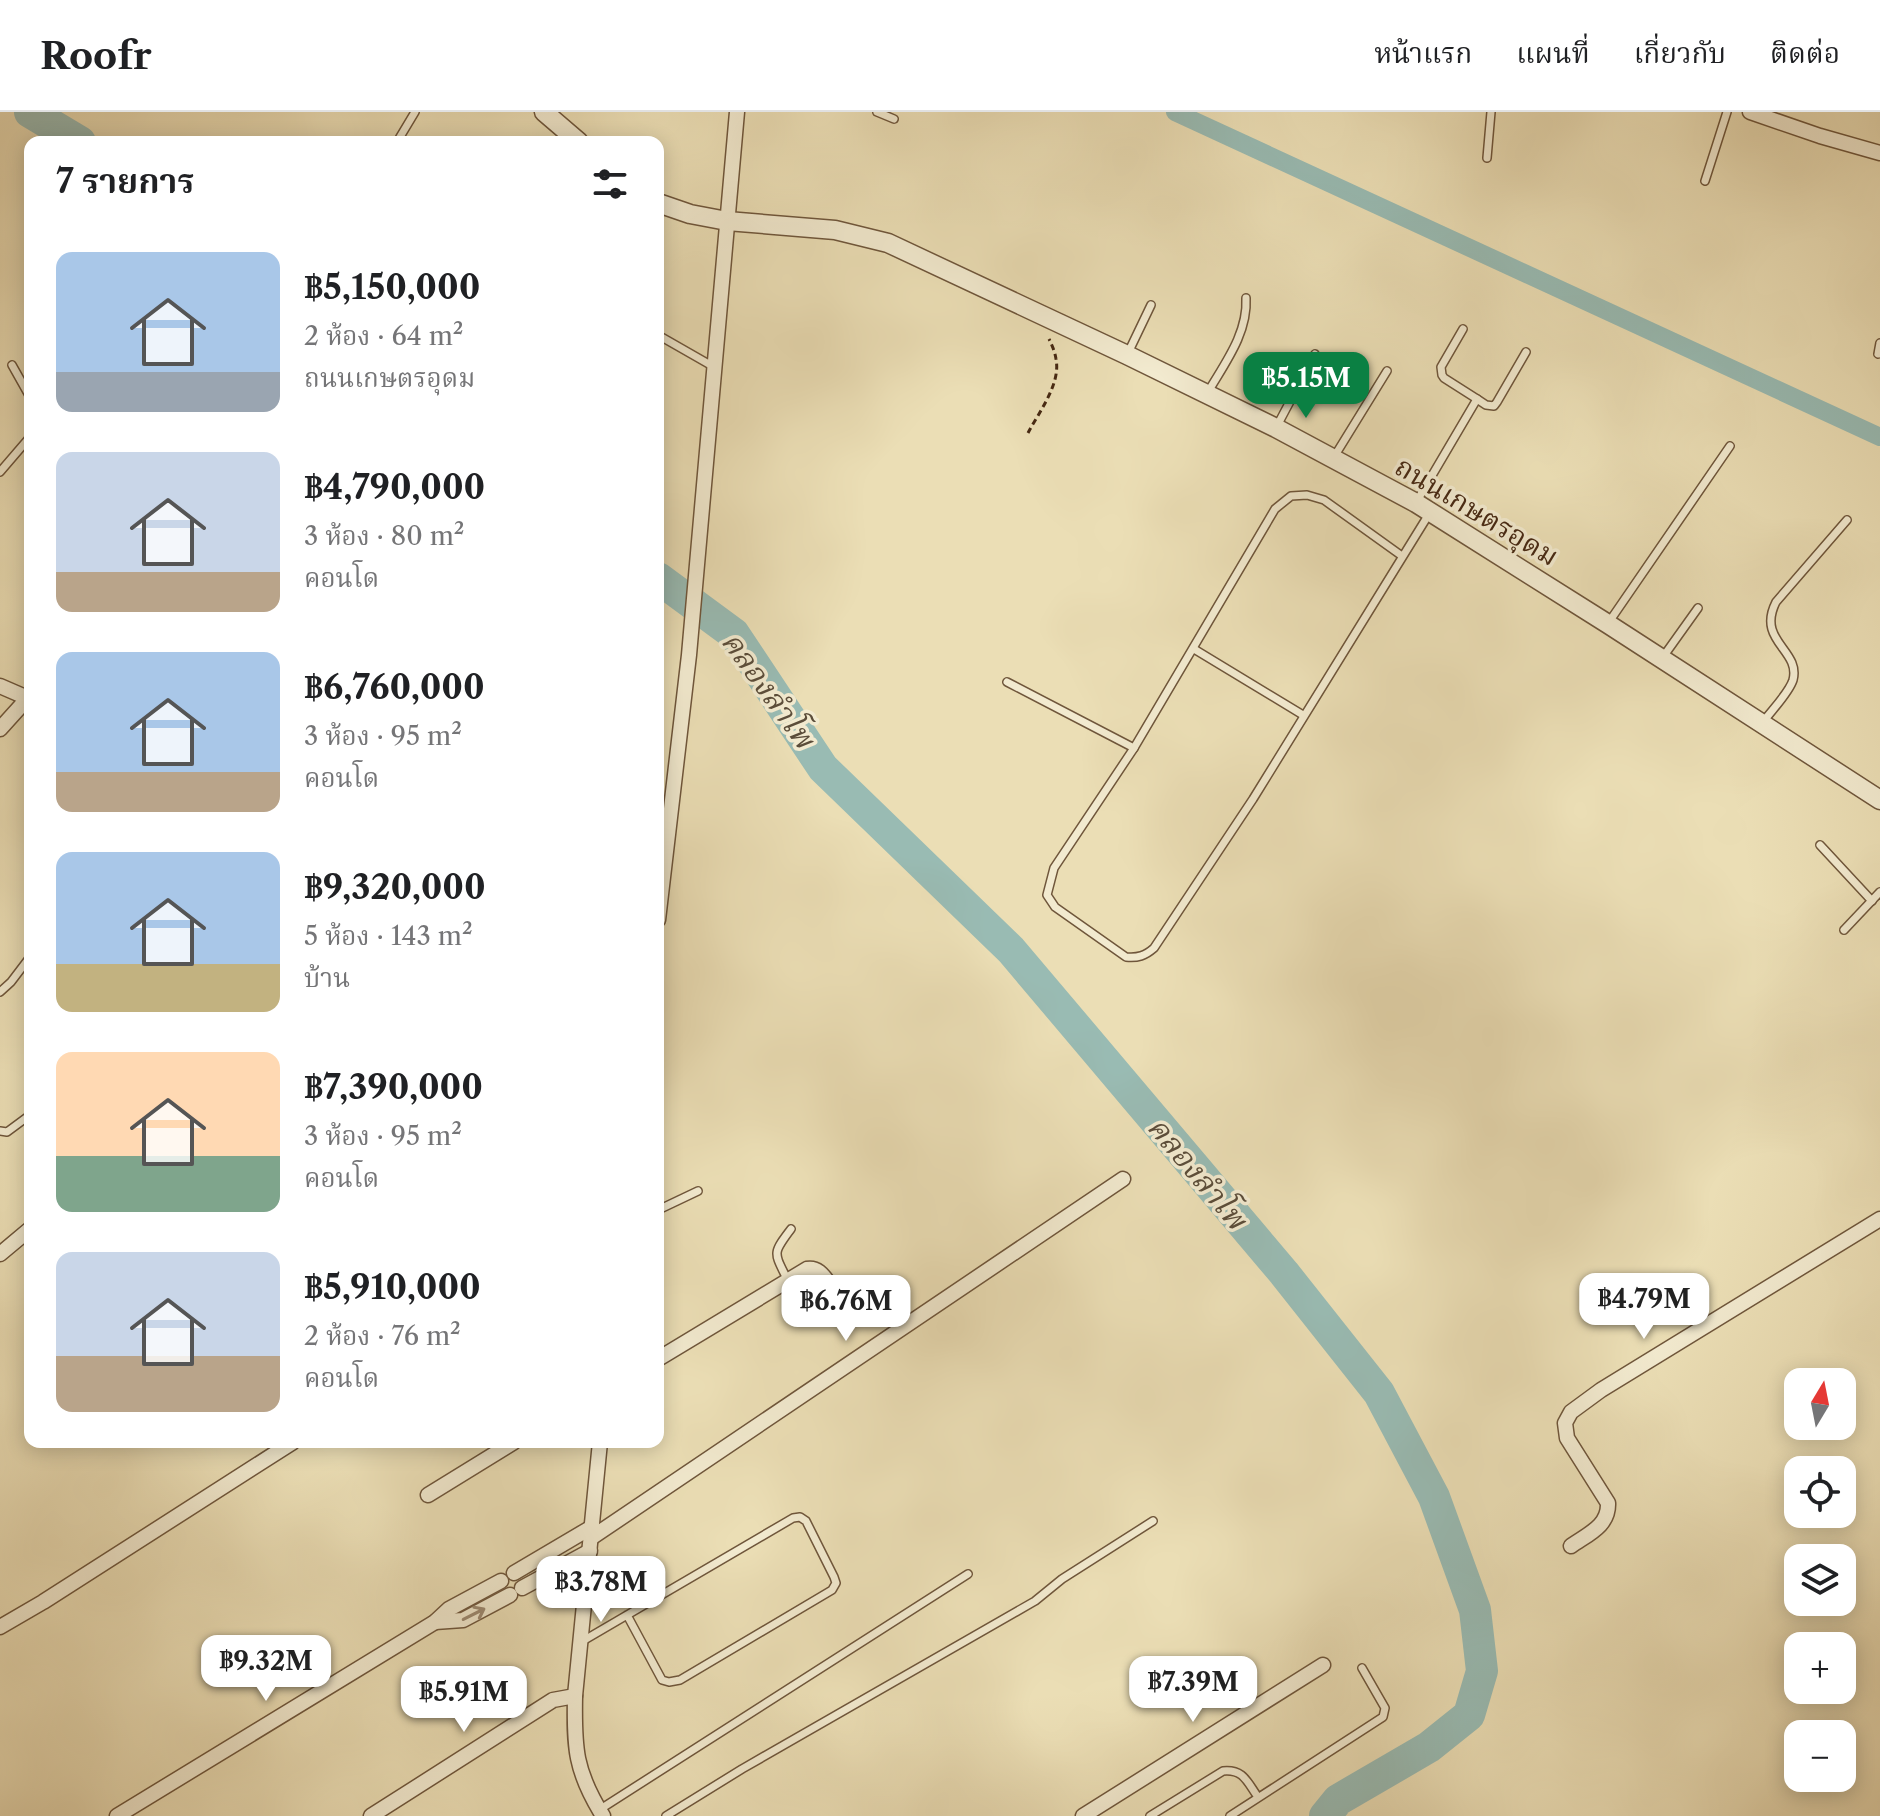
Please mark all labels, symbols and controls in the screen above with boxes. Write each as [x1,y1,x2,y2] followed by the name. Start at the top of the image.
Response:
[40,32,152,79] text: Roofr
[1374,36,1472,70] text: หน้าแรก
[1516,36,1590,70] text: แผนที่
[1634,36,1726,70] text: เกี่ยวกับ
[1770,36,1840,70] text: ติดต่อ
[56,160,194,202] text: 7 รายการ
[588,162,632,206] icon: filters
[304,266,480,308] text: ฿5,150,000
[120,284,216,380] icon: home
[304,320,464,352] text: 2 ห้อง · 64 m²
[1241,352,1371,420] pin: ฿5.15M
[304,362,475,394] text: ถนนเกษตรอุดม
[1261,362,1351,394] text: ฿5.15M
[1388,449,1565,575] street label: ถนนเกษตรอุดม
[304,466,485,508] text: ฿4,790,000
[120,484,216,580] icon: home
[304,520,465,552] text: 3 ห้อง · 80 m²
[304,562,379,594] text: คอนโด
[714,623,826,756] water label: คลองลำโพ
[304,666,485,708] text: ฿6,760,000
[120,684,216,780] icon: home
[304,720,462,752] text: 3 ห้อง · 95 m²
[304,762,379,794] text: คอนโด
[304,866,486,908] text: ฿9,320,000
[120,884,216,980] icon: home
[304,920,473,952] text: 5 ห้อง · 143 m²
[304,962,350,994] text: บ้าน
[304,1066,483,1108] text: ฿7,390,000
[120,1084,216,1180] icon: home
[1140,1108,1257,1237] water label: คลองลำโพ
[304,1120,462,1152] text: 3 ห้อง · 95 m²
[304,1162,379,1194] text: คอนโด
[304,1266,481,1308] text: ฿5,910,000
[1579,1273,1709,1341] pin: ฿4.79M
[781,1275,911,1343] pin: ฿6.76M
[1597,1283,1691,1315] text: ฿4.79M
[120,1284,216,1380] icon: home
[799,1285,893,1317] text: ฿6.76M
[304,1320,461,1352] text: 2 ห้อง · 76 m²
[304,1362,379,1394] text: คอนโด
[1784,1368,1856,1440] north arrow
[1784,1368,1856,1792] map controls
[1784,1456,1856,1528] button: locate
[1784,1544,1856,1616] button: layers
[536,1556,666,1624] pin: ฿3.78M
[554,1566,648,1598] text: ฿3.78M
[462,1606,485,1621] one-way arrow
[1784,1632,1856,1704] button: +
[201,1635,331,1703] pin: ฿9.32M
[219,1645,313,1677] text: ฿9.32M
[1128,1656,1258,1724] pin: ฿7.39M
[399,1666,529,1734] pin: ฿5.91M
[1147,1666,1239,1698] text: ฿7.39M
[419,1676,509,1708] text: ฿5.91M
[1784,1720,1856,1792] button: −

